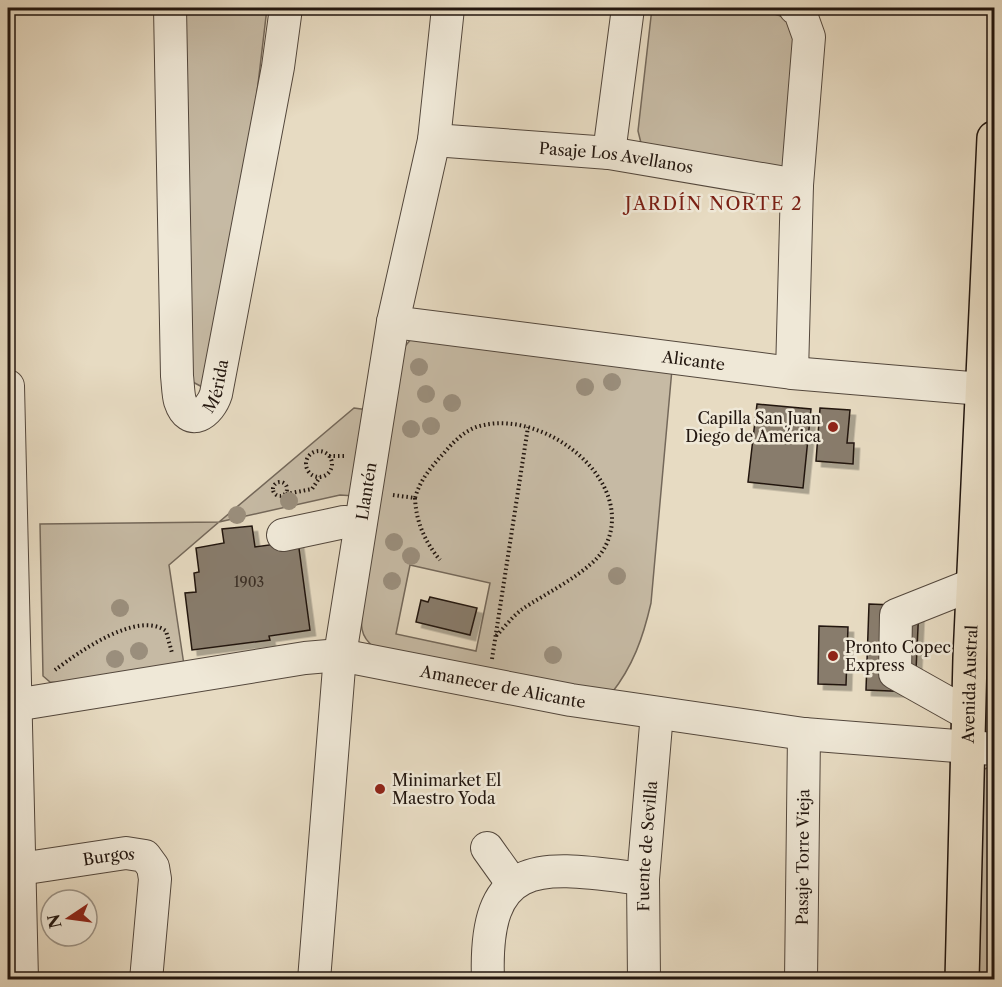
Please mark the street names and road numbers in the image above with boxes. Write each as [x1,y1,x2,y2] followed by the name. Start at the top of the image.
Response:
[538,138,695,177] street label: Pasaje Los Avellanos
[660,346,726,374] street label: Alicante
[198,357,232,417] street label: Mérida
[352,461,381,522] street label: Llantén
[958,624,982,745] street label: Avenida Austral
[418,661,587,712] street label: Amanecer de Alicante
[633,780,661,912] street label: Fuente de Sevilla
[792,788,813,925] street label: Pasaje Torre Vieja
[81,843,137,869] street label: Burgos

